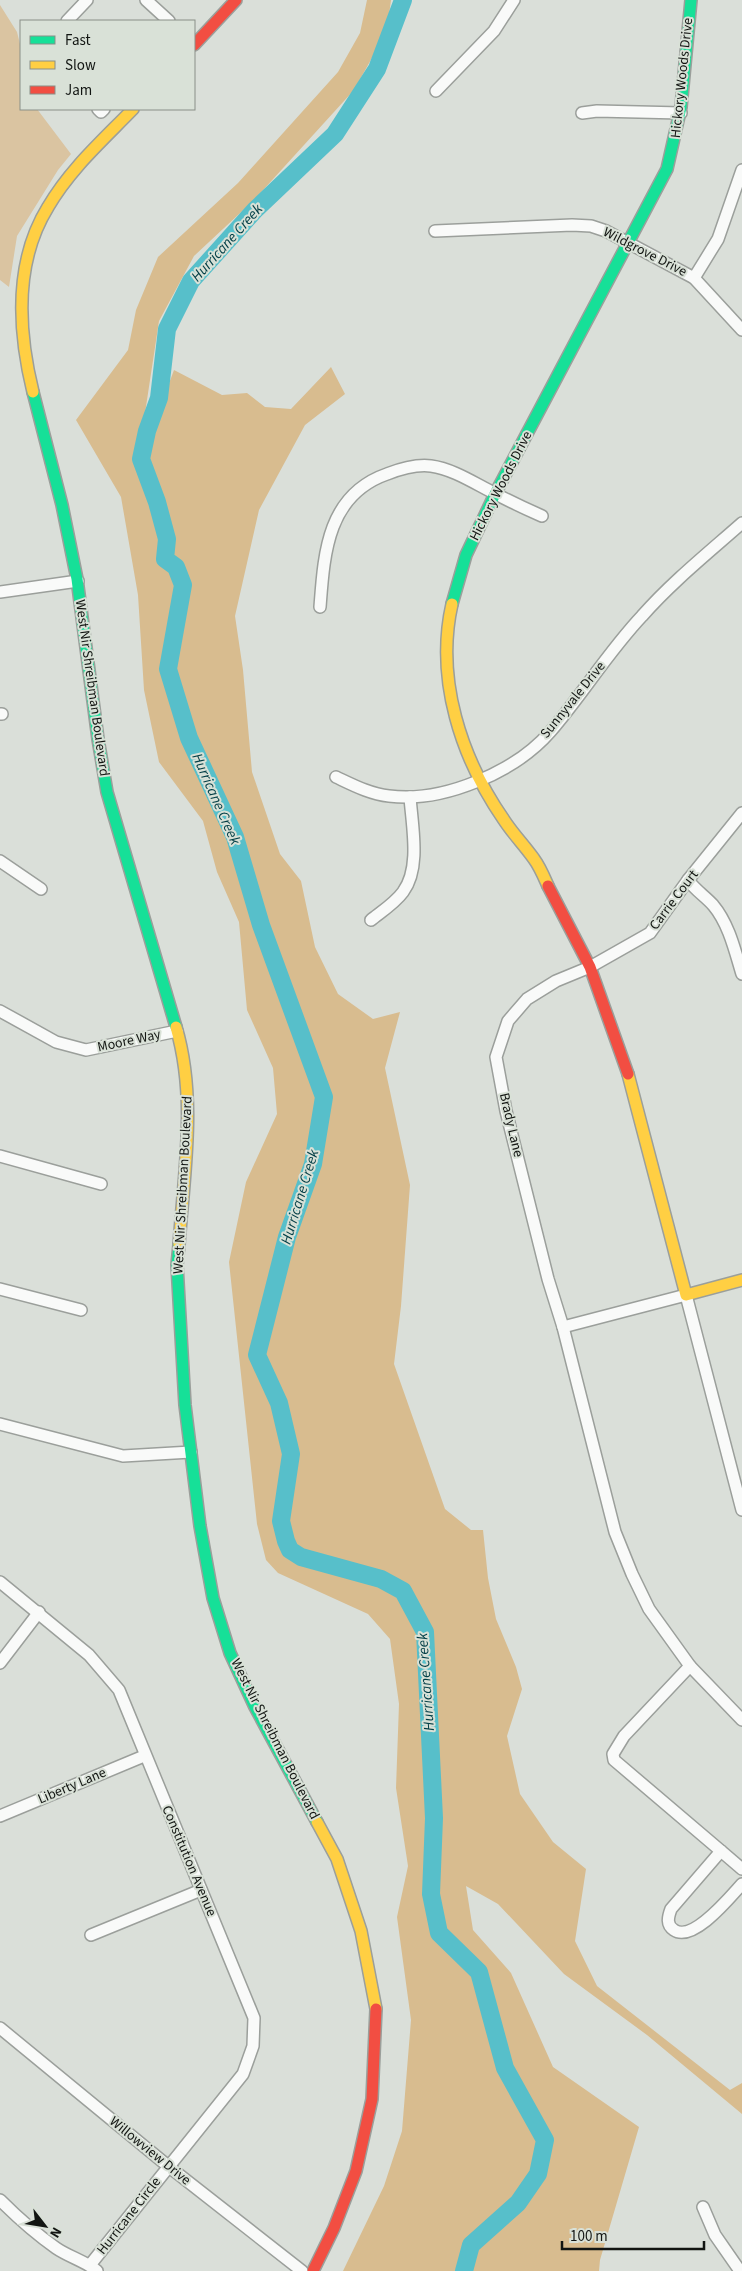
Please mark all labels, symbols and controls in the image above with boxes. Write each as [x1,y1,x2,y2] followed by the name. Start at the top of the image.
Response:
[666,17,698,139] street label: Hickory Woods Drive
[20,20,195,110] legend
[65,30,91,51] text: Fast
[65,55,96,76] text: Slow
[65,80,92,101] text: Jam
[186,199,268,287] water label: Hurricane Creek
[600,222,690,282] street label: Wildgrove Drive
[465,428,537,544] street label: Hickory Woods Drive
[70,598,114,778] street label: West Nir Shreibman Boulevard
[536,657,610,743] street label: Sunnyvale Drive
[186,750,246,849] water label: Hurricane Creek
[645,866,703,934] street label: Carrie Court
[96,1024,163,1057] street label: Moore Way
[494,1091,528,1159] street label: Brady Lane
[168,1096,198,1274] street label: West Nir Shreibman Boulevard
[276,1146,325,1247] water label: Hurricane Creek
[412,1631,440,1732] water label: Hurricane Creek
[226,1655,324,1823] street label: West Nir Shreibman Boulevard
[35,1763,109,1809] street label: Liberty Lane
[157,1802,221,1920] street label: Constitution Avenue
[105,2112,195,2190] street label: Willowview Drive
[92,2173,166,2259] street label: Hurricane Circle
[20,2201,70,2251] north arrow
[562,2218,704,2250] scale bar
[44,2223,66,2241] text: N
[570,2226,608,2247] text: 100 m

